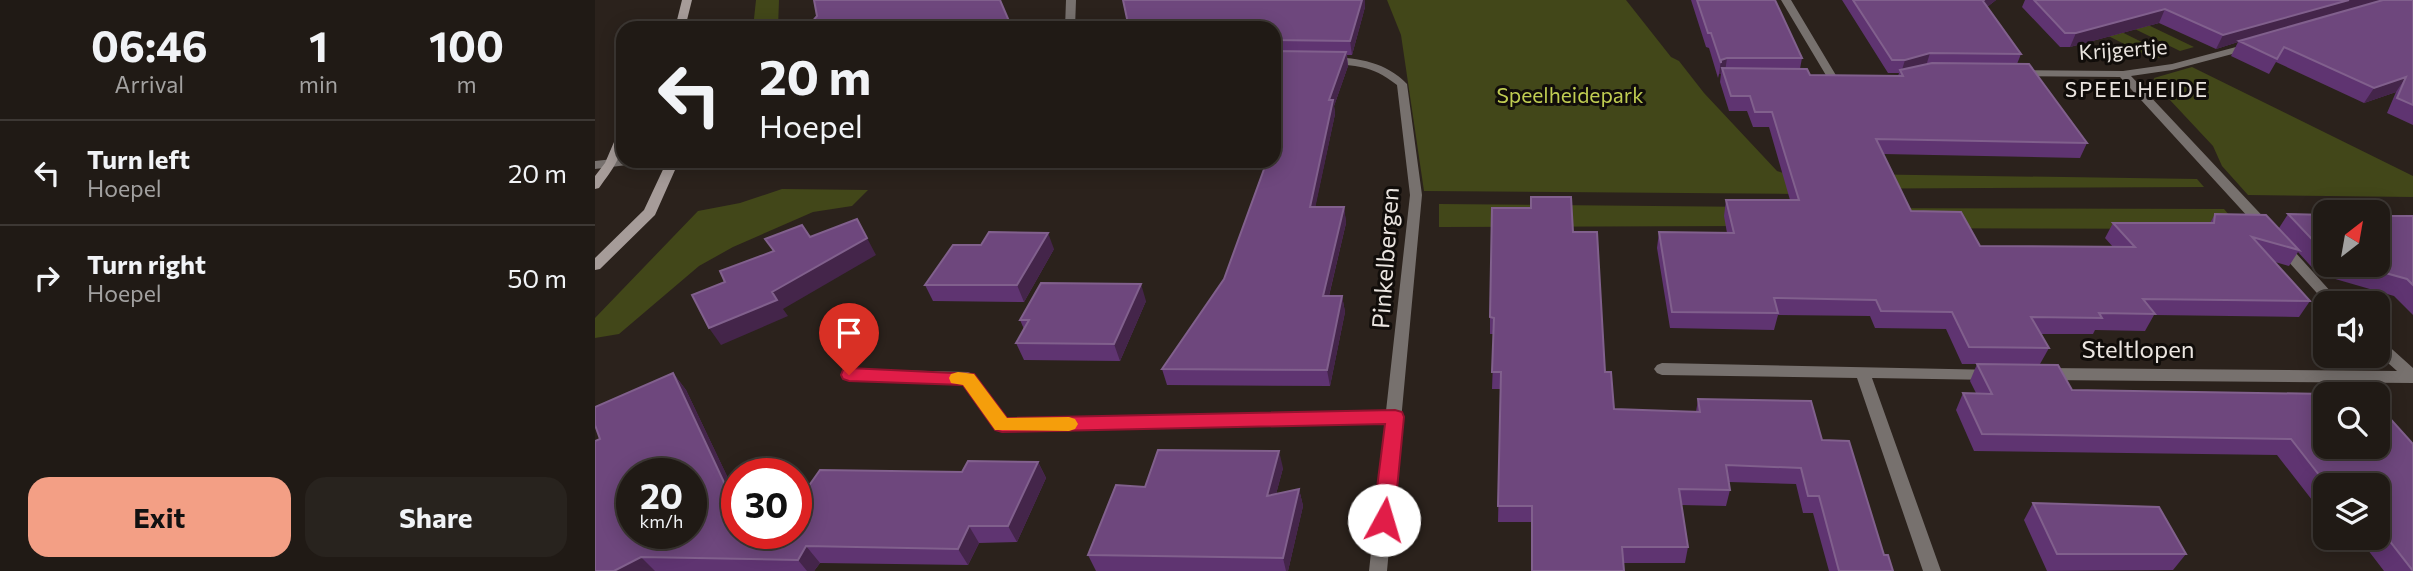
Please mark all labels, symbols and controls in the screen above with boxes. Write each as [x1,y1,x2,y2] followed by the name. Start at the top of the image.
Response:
[91,19,208,71] text: 06:46
[309,19,328,71] text: 1
[429,19,504,71] text: 100
[2078,33,2168,64] street label: Krijgertje
[759,45,871,105] text: 20 m
[644,49,735,140] icon: left
[115,70,184,98] text: Arrival
[299,70,338,98] text: min
[456,70,477,98] text: m
[2065,76,2209,101] district label: SPEELHEIDE
[1496,82,1644,107] park label: Speelheidepark
[759,105,863,145] text: Hoepel
[87,143,190,174] text: Turn left
[28,154,66,192] icon: left
[508,157,567,188] text: 20 m
[87,174,162,202] text: Hoepel
[1365,186,1404,330] street label: Pinkelbergen
[2313,200,2391,276] north arrow
[2313,200,2390,550] map controls
[87,248,206,279] text: Turn right
[28,259,66,297] icon: right
[507,262,567,293] text: 50 m
[87,279,162,307] text: Hoepel
[2313,291,2390,368] button: sound
[819,303,879,375] pin
[830,314,868,352] icon: arrive
[2081,334,2195,363] street label: Steltlopen
[2313,382,2390,459] button: search
[721,458,812,549] speed limit sign: 30
[640,473,683,516] text: 20
[2313,473,2390,550] button: layers
[28,477,291,557] button: Exit
[305,477,567,557] button: Share
[1347,483,1421,557] position arrow
[640,510,683,532] text: km/h

